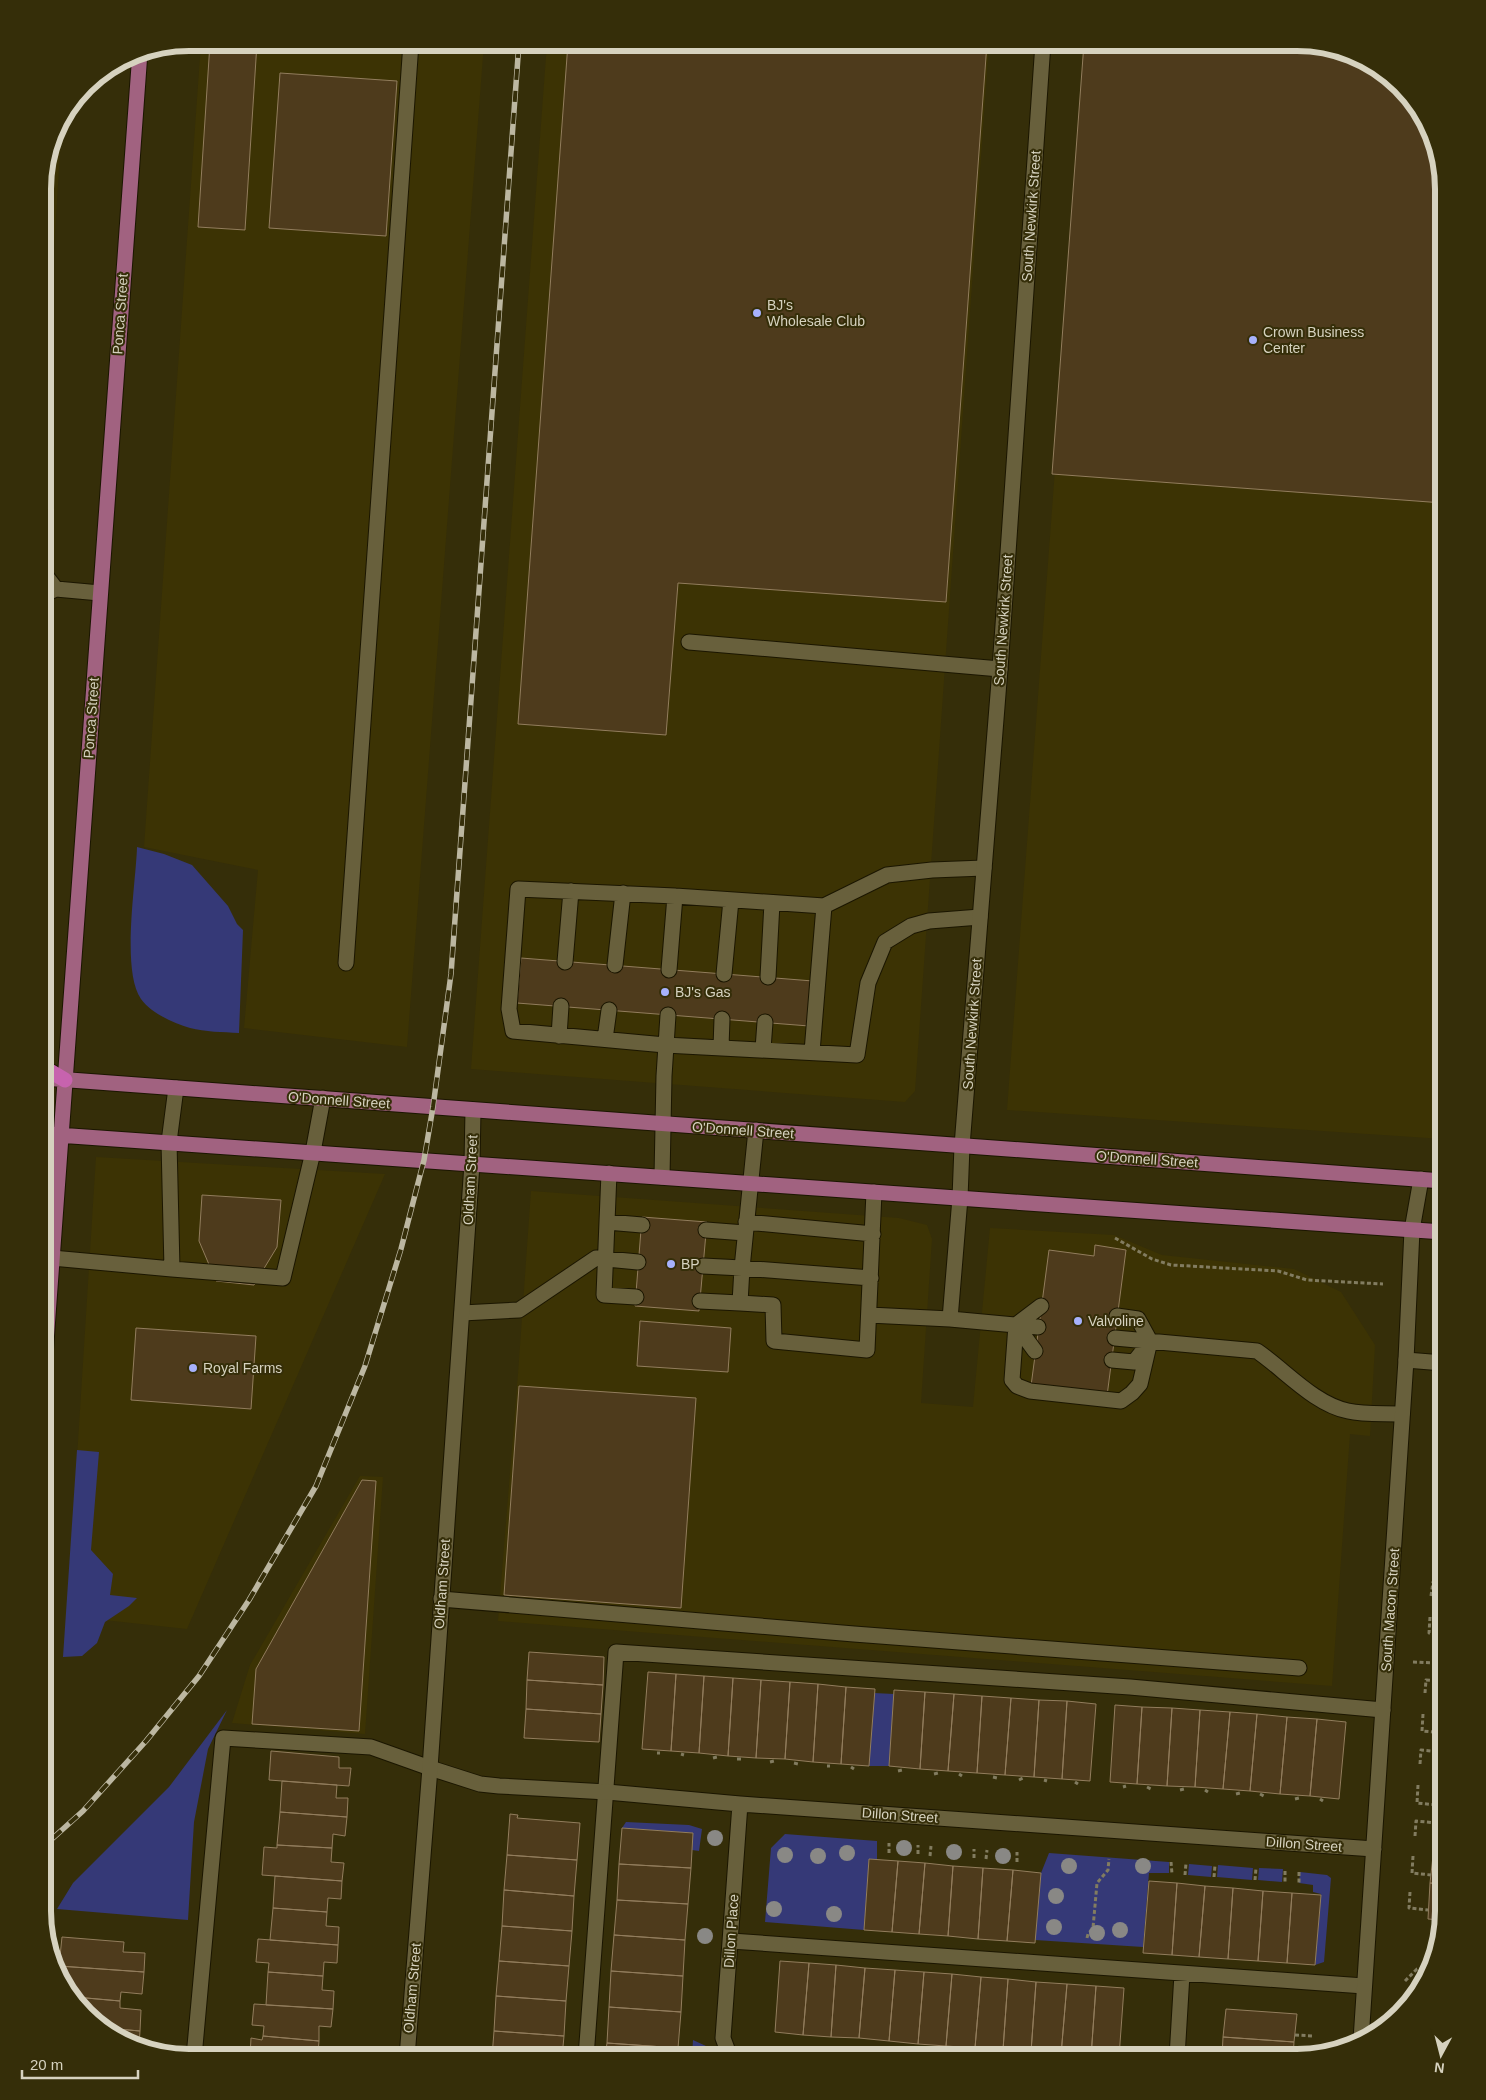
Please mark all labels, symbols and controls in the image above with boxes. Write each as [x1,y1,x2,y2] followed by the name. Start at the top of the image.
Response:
[1018,150,1044,282] street label: South Newkirk Street
[109,273,131,355] street label: Ponca Street
[767,297,865,329] place label: BJ's Wholesale Club
[751,307,763,319] marker: BJ's Wholesale Club
[1263,324,1364,356] place label: Crown Business Center
[1247,334,1259,346] marker: Crown Business Center
[990,554,1016,686] street label: South Newkirk Street
[80,677,102,759] street label: Ponca Street
[959,958,985,1090] street label: South Newkirk Street
[675,984,731,1000] place label: BJ's Gas
[659,986,671,998] marker: BJ's Gas
[287,1088,391,1112] street label: O'Donnell Street
[691,1118,795,1142] street label: O'Donnell Street
[460,1134,480,1225] street label: Oldham Street
[1095,1147,1199,1171] street label: O'Donnell Street
[681,1256,700,1272] place label: BP
[665,1258,677,1270] marker: BP
[1088,1313,1144,1329] place label: Valvoline
[1072,1315,1084,1327] marker: Valvoline
[203,1360,282,1376] place label: Royal Farms
[187,1362,199,1374] marker: Royal Farms
[431,1538,453,1630] street label: Oldham Street
[1378,1548,1402,1672] street label: South Macon Street
[861,1804,939,1826] street label: Dillon Street
[1265,1833,1343,1855] street label: Dillon Street
[720,1893,742,1968] street label: Dillon Place
[400,1942,424,2034] street label: Oldham Street
[1416,2030,1466,2080] north arrow
[22,2048,139,2080] scale bar
[30,2056,63,2073] text: 20 m
[1433,2059,1445,2076] text: N

